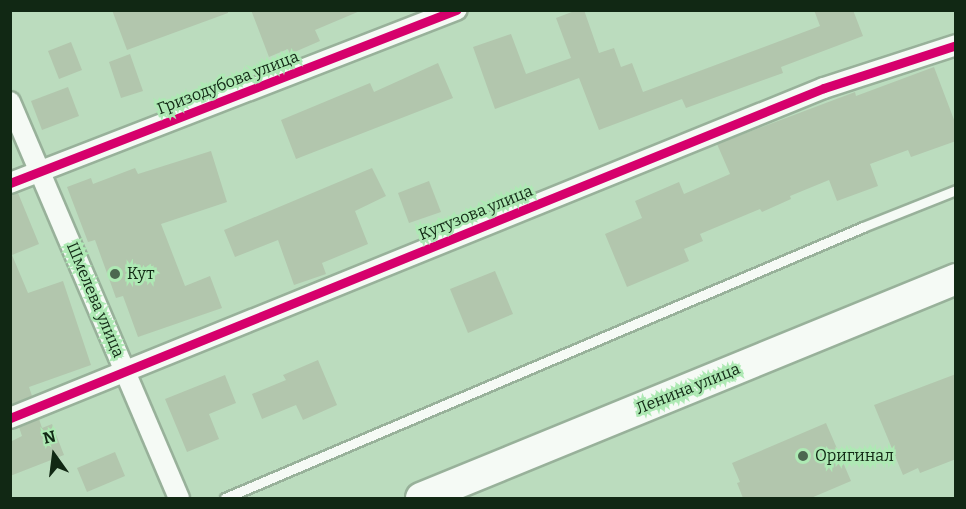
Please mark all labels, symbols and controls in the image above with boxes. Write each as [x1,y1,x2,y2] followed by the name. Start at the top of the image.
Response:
[154,47,302,119] street label: Гризодубова улица
[416,181,536,245] street label: Кутузова улица
[62,239,128,361] street label: Шмелева улица
[127,264,154,284] place label: Кут
[108,267,122,281] marker: Кут
[633,359,743,419] street label: Ленина улица
[24,425,84,485] north arrow
[41,426,58,448] text: N
[815,446,894,466] place label: Оригинал
[796,449,810,463] marker: Оригинал

